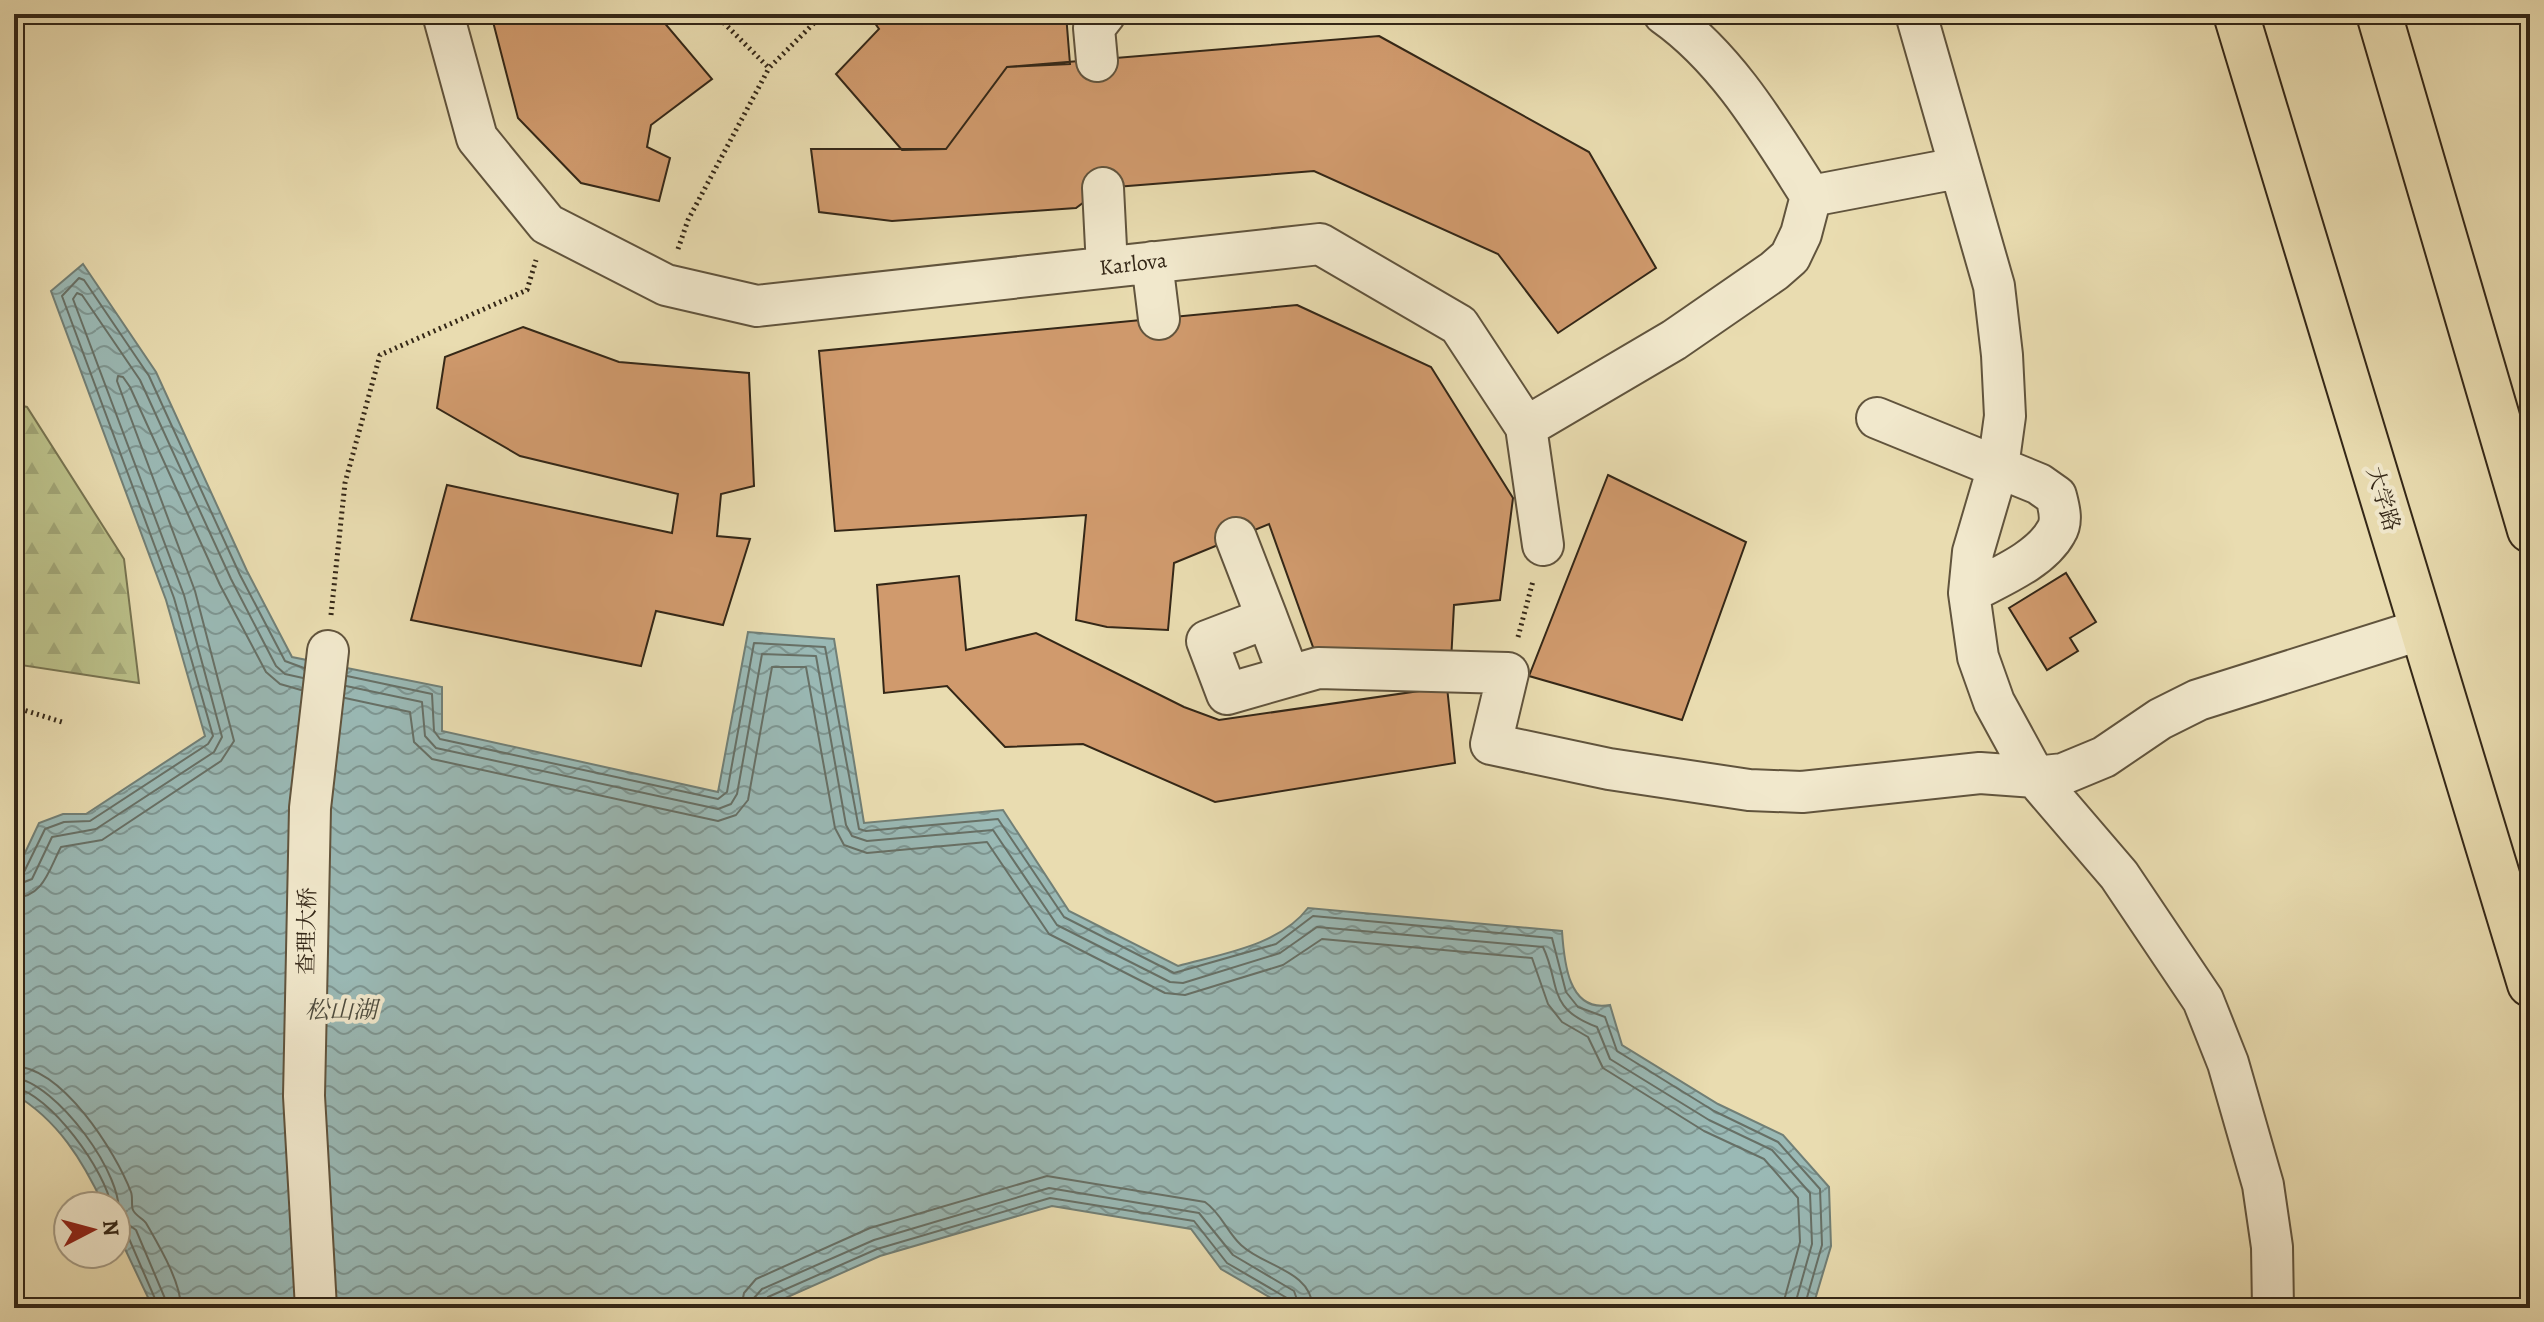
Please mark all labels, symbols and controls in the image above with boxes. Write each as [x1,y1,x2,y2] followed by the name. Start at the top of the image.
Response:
[1097,245,1169,283] street label: Karlova
[2359,463,2407,535] street label: 大学路
[291,887,323,975] street label: 查理大桥
[305,994,381,1026] water label: 松山湖
[52,1190,132,1270] north arrow
[95,1218,127,1238] text: N

